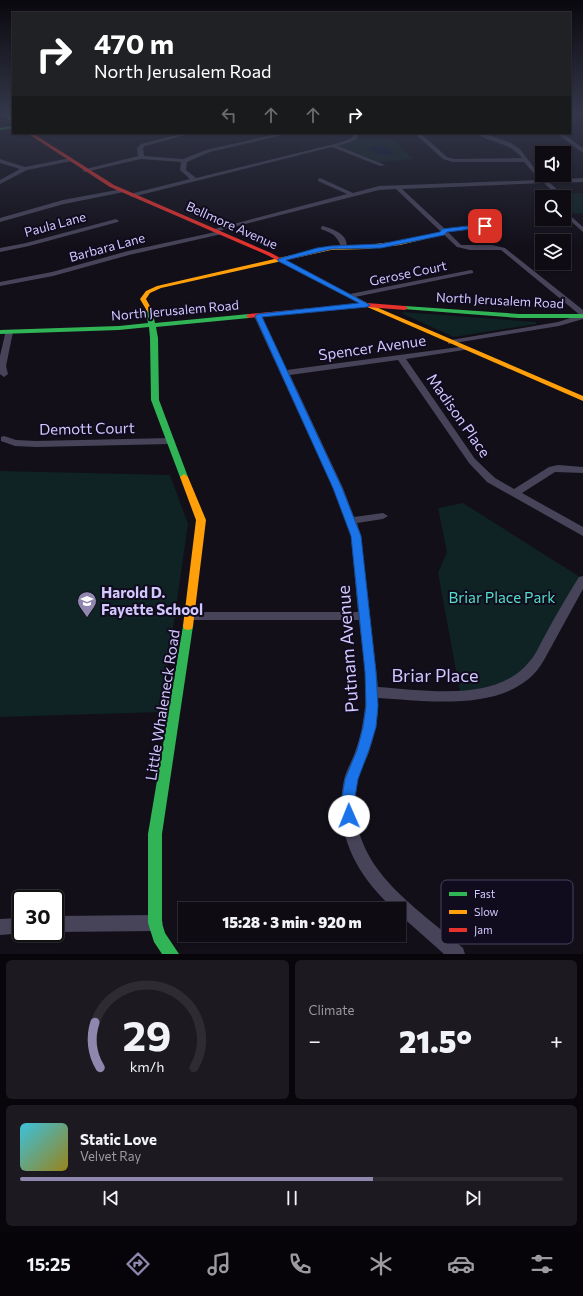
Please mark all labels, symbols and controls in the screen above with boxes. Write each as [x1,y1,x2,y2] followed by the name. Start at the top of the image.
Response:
[94,26,174,60] text: 470 m
[28,28,80,80] icon: right
[94,60,272,82] text: North Jerusalem Road
[218,104,240,126] icon: left
[260,104,282,126] icon: ahead
[302,104,324,126] icon: ahead
[344,104,366,126] icon: right
[535,146,571,270] map controls
[535,146,571,182] button: sound
[535,190,571,226] button: search
[184,198,280,252] street label: Bellmore Avenue
[22,208,88,240] street label: Paula Lane
[468,209,502,243] pin
[474,215,496,237] icon: arrive
[67,229,147,265] street label: Barbara Lane
[535,234,571,270] button: layers
[368,257,448,289] street label: Gerose Court
[436,289,564,311] street label: North Jerusalem Road
[110,296,240,324] street label: North Jerusalem Road
[317,331,427,363] street label: Spencer Avenue
[423,370,495,460] street label: Madison Place
[39,418,135,438] street label: Demott Court
[101,583,203,618] place label: Harold D. Fayette School
[332,585,362,713] street label: Putnam Avenue
[449,588,555,606] park label: Briar Place Park
[76,590,98,618] school or university icon: Harold D. Fayette School
[141,628,183,782] street label: Little Whaleneck Road
[391,664,479,686] street label: Briar Place
[328,795,370,837] position arrow
[441,880,573,944] legend
[474,887,496,900] text: Fast
[12,890,64,942] speed limit sign: 30
[474,905,499,918] text: Slow
[222,913,362,931] text: 15:28 · 3 min · 920 m
[474,923,493,937] text: Jam
[309,1002,354,1018] text: Climate
[123,1008,172,1059] text: 29
[399,1022,472,1059] text: 21.5°
[309,1027,321,1054] text: −
[550,1027,563,1054] text: +
[130,1056,165,1074] text: km/h
[80,1130,157,1148] text: Static Love
[80,1148,141,1164] text: Velvet Ray
[100,1187,122,1209] icon: previous
[281,1187,303,1209] icon: pause
[462,1187,484,1209] icon: next
[124,1250,152,1278] icon: directions
[205,1250,233,1278] icon: music
[286,1250,314,1278] icon: phone
[367,1250,395,1278] icon: climate
[447,1250,475,1278] icon: car
[528,1250,556,1278] icon: filters
[26,1253,71,1275] text: 15:25

